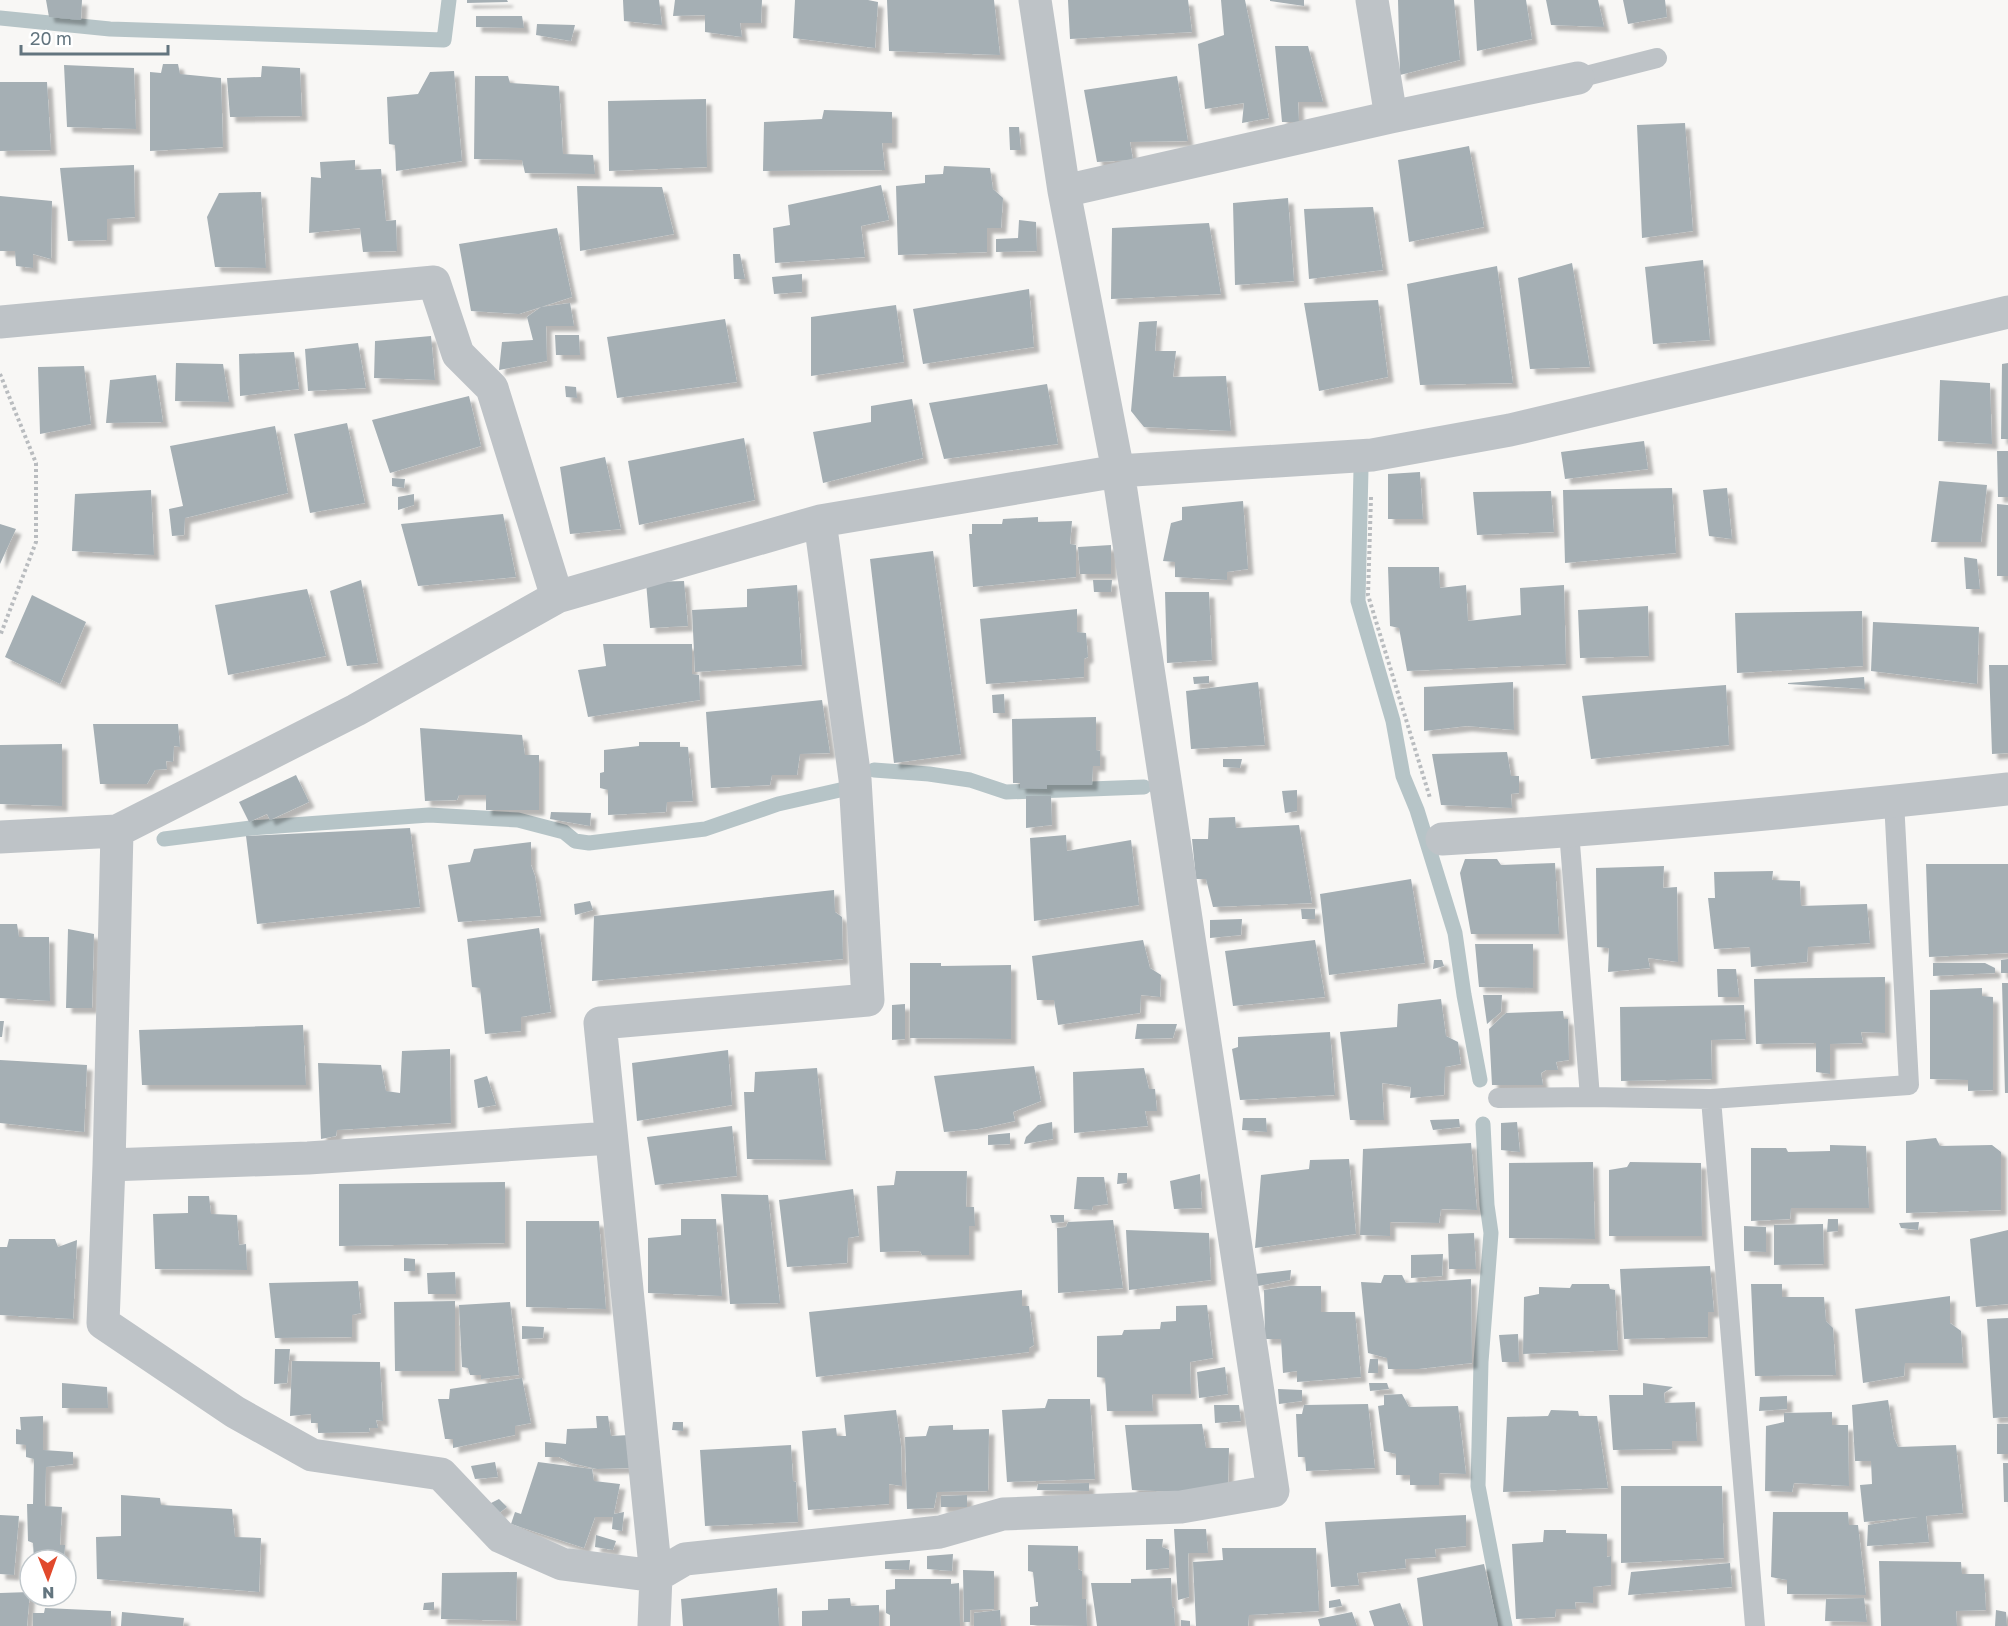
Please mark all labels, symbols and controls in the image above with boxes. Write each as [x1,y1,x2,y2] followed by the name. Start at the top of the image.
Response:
[21,18,168,56] scale bar
[30,27,72,49] text: 20 m
[18,1548,78,1608] north arrow
[42,1583,55,1603] text: N

